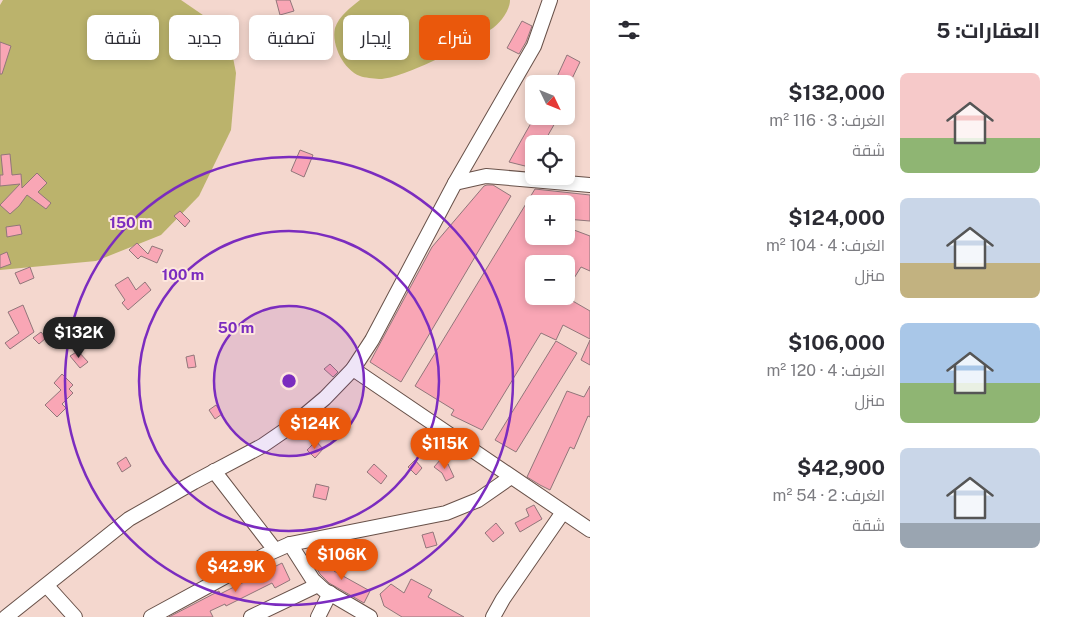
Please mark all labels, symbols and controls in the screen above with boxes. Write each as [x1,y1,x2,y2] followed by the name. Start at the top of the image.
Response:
[87,15,159,60] chip: شقة
[169,15,239,60] chip: جديد
[249,15,333,60] chip: تصفية
[343,15,409,60] chip: إيجار
[419,15,490,60] chip: شراء
[615,16,643,44] icon: filters
[936,18,1040,43] text: العقارات: 5
[525,75,575,125] north arrow
[525,75,575,305] map controls
[788,80,885,105] text: $132,000
[940,93,1000,153] icon: home
[769,111,885,130] text: الغرف: 3 · 116 m²
[525,135,575,185] button: locate
[852,141,885,160] text: شقة
[525,195,575,245] button: +
[788,205,885,230] text: $124,000
[109,214,153,231] text: 150 m
[940,218,1000,278] icon: home
[766,236,885,255] text: الغرف: 4 · 104 m²
[525,255,575,305] button: −
[162,266,204,283] text: 100 m
[855,266,885,285] text: منزل
[44,316,114,359] pin: $132K
[218,319,254,336] text: 50 m
[54,323,104,342] text: $132K
[788,330,885,355] text: $106,000
[940,343,1000,403] icon: home
[767,361,885,380] text: الغرف: 4 · 120 m²
[280,372,298,390] centre of rings
[855,391,885,410] text: منزل
[280,408,350,450] pin: $124K
[290,414,340,433] text: $124K
[410,428,480,470] pin: $115K
[422,434,468,453] text: $115K
[797,455,885,480] text: $42,900
[940,468,1000,528] icon: home
[773,486,885,505] text: الغرف: 2 · 54 m²
[852,516,885,535] text: شقة
[307,538,377,581] pin: $106K
[317,545,367,564] text: $106K
[195,550,277,593] pin: $42.9K
[207,557,265,576] text: $42.9K

